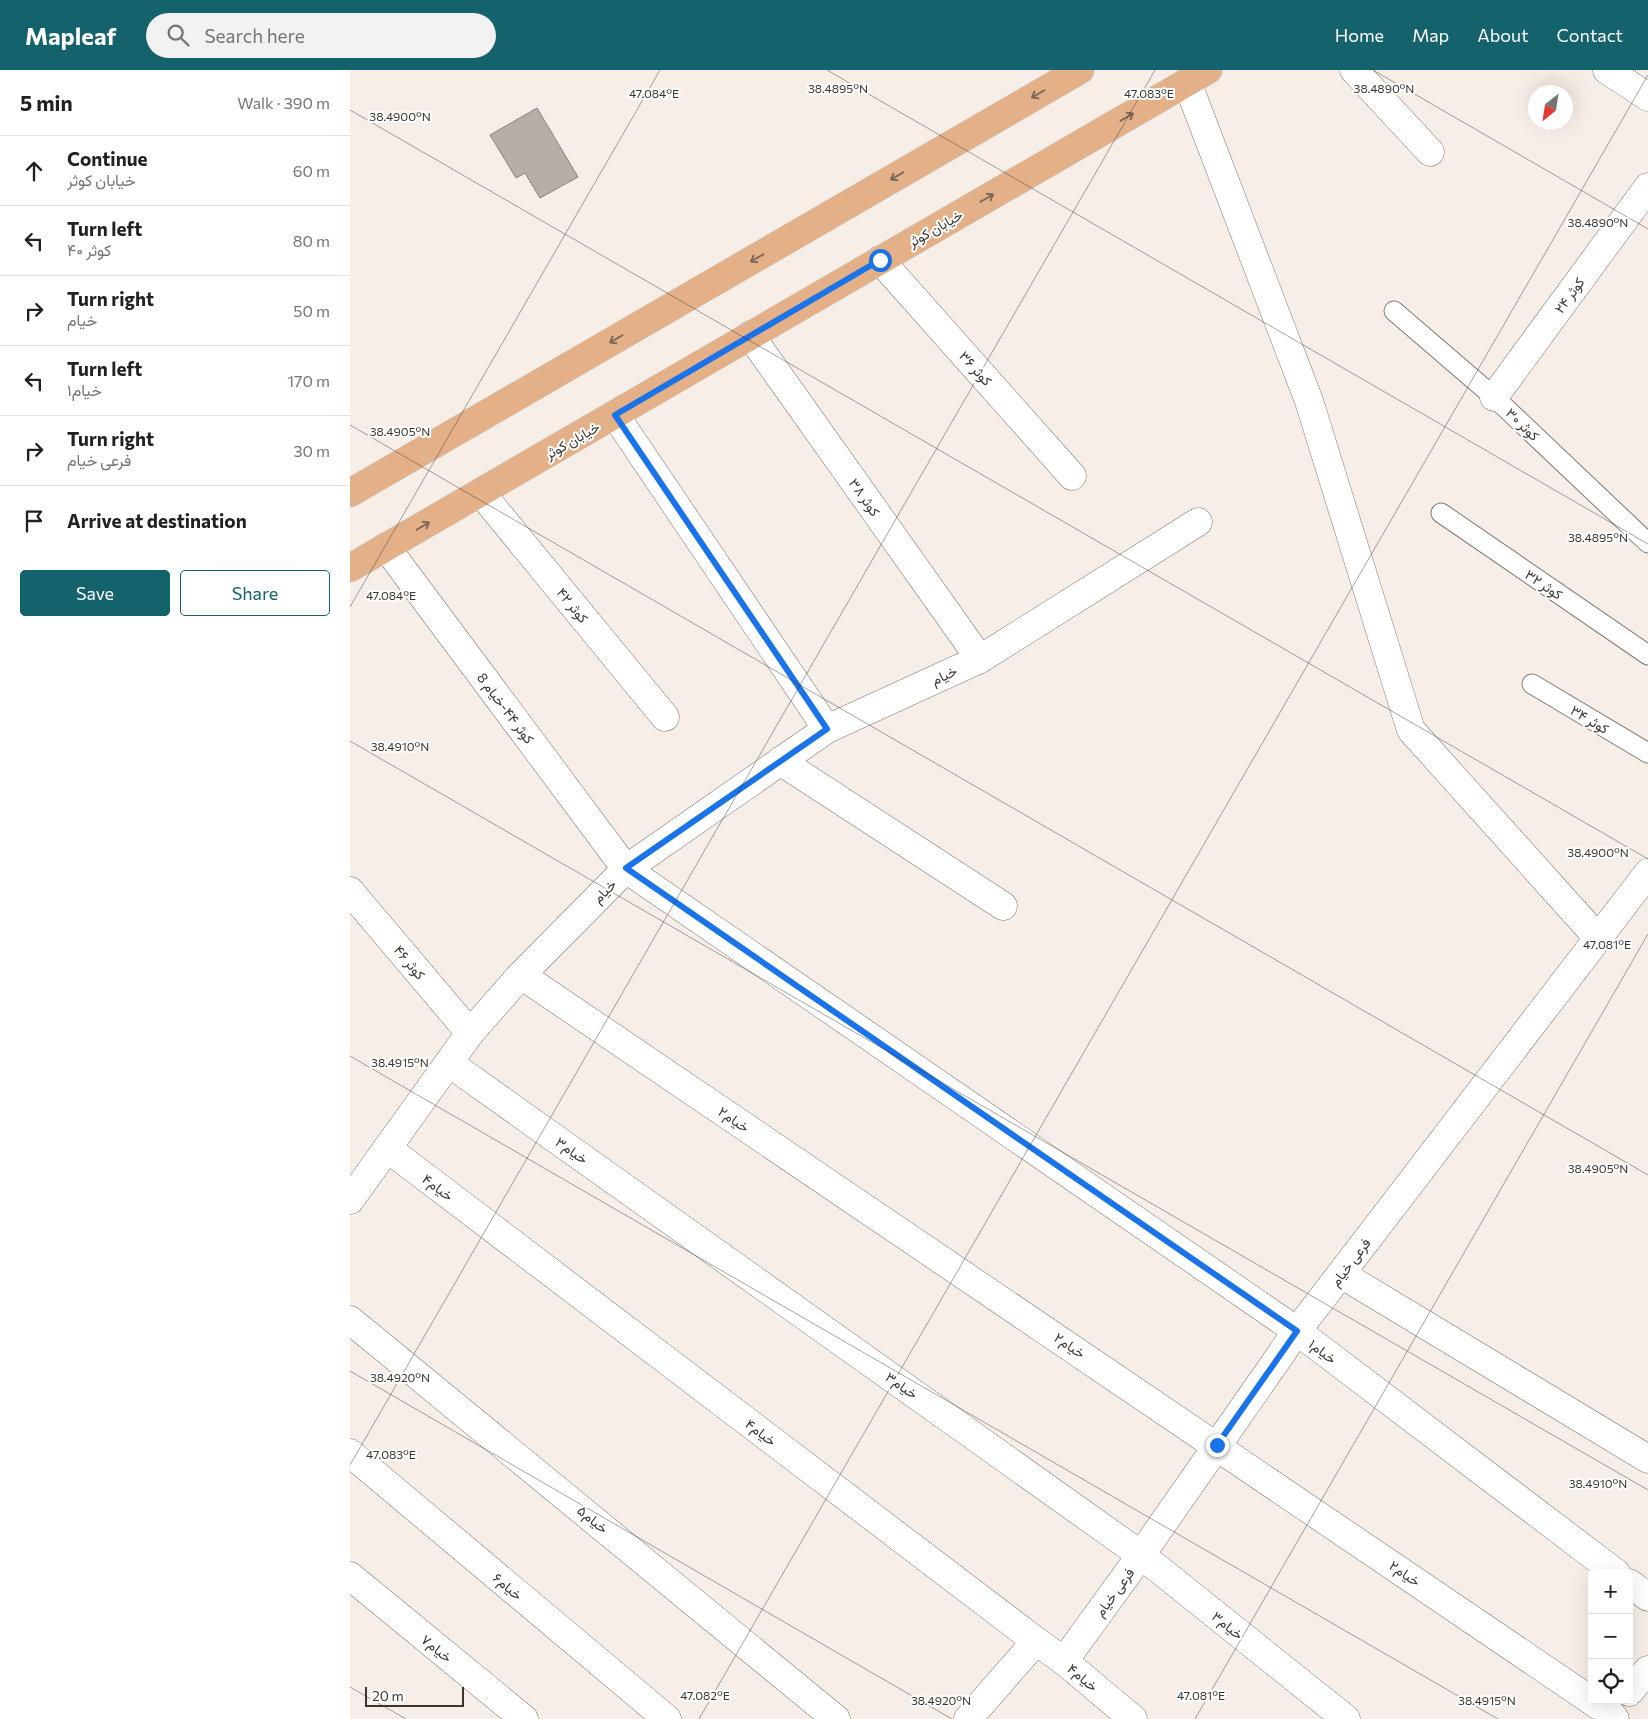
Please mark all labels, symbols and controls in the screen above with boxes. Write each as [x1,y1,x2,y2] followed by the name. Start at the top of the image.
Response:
[146,13,496,58] search box
[25,21,116,50] text: Mapleaf
[164,21,192,49] icon: search
[204,24,305,47] text: Search here
[1335,24,1384,46] text: Home
[1412,24,1449,46] text: Map
[1477,24,1529,46] text: About
[1557,24,1623,46] text: Contact
[808,81,868,95] text: 38.4895°N
[1354,81,1414,95] text: 38.4890°N
[1528,85,1573,130] north arrow
[629,86,679,100] text: 47.084°E
[1124,86,1174,100] text: 47.083°E
[20,90,73,115] text: 5 min
[1031,90,1045,100] one-way arrow
[237,93,330,112] text: Walk · 390 m
[369,109,431,123] text: 38.4900°N
[1120,111,1134,121] one-way arrow
[67,147,147,170] text: Continue
[20,157,48,185] icon: ahead
[293,161,330,180] text: 60 m
[67,170,136,189] text: خیابان کوثر
[890,171,905,181] one-way arrow
[979,193,994,203] one-way arrow
[904,206,966,252] street label: خیابان کوثر
[1568,215,1628,229] text: 38.4890°N
[67,217,142,240] text: Turn left
[20,227,48,255] icon: left
[293,231,330,250] text: 80 m
[67,240,111,259] text: کوثر ۴۰
[869,249,892,272] route start
[750,253,764,263] one-way arrow
[1550,274,1588,317] street label: کوثر ۲۴
[67,287,154,310] text: Turn right
[20,297,48,325] icon: right
[293,301,330,320] text: 50 m
[67,310,97,329] text: خیام
[609,334,624,344] one-way arrow
[955,347,996,390] street label: کوثر ۳۶
[67,357,142,380] text: Turn left
[20,367,48,395] icon: left
[287,371,330,390] text: 170 m
[67,380,102,399] text: خیام۱
[1502,404,1543,445] street label: کوثر ۳۰
[541,418,603,464] street label: خیابان کوثر
[370,424,430,438] text: 38.4905°N
[67,427,154,450] text: Turn right
[20,437,48,465] icon: right
[293,441,330,460] text: 30 m
[67,450,131,469] text: فرعی خیام
[845,475,884,520] street label: کوثر ۳۸
[20,507,48,535] icon: arrive
[67,509,247,532] text: Arrive at destination
[415,521,429,531] one-way arrow
[1568,530,1628,544] text: 38.4895°N
[1522,565,1566,603] street label: کوثر ۳۲
[20,570,170,616] button: Save
[180,570,330,616] button: Share
[553,584,592,627] street label: کوثر ۴۲
[366,588,416,602] text: 47.084°E
[928,662,960,689] street label: خیام
[473,669,538,747] street label: کوثر ۴۴-خیام 8
[1567,701,1612,738] street label: کوثر ۳۴
[371,739,429,753] text: 38.4910°N
[1567,845,1629,859] text: 38.4900°N
[589,876,620,907] street label: خیام
[1583,937,1631,951] text: 47.081°E
[390,941,429,983] street label: کوثر ۴۶
[371,1055,429,1069] text: 38.4915°N
[715,1103,753,1136] street label: خیام۲
[552,1133,591,1168] street label: خیام۳
[1568,1161,1628,1175] text: 38.4905°N
[419,1170,457,1205] street label: خیام۴
[1326,1234,1375,1290] street label: فرعی خیام
[1051,1329,1089,1362] street label: خیام۲
[1305,1335,1340,1368] street label: خیام۱
[882,1368,921,1403] street label: خیام۳
[370,1370,430,1384] text: 38.4920°N
[742,1415,780,1450] street label: خیام۴
[1206,1434,1229,1457] route end
[366,1447,416,1461] text: 47.083°E
[1569,1476,1627,1490] text: 38.4910°N
[574,1501,612,1537] street label: خیام۵
[1386,1557,1424,1590] street label: خیام۲
[1091,1564,1138,1620] street label: فرعی خیام
[489,1569,526,1604] street label: خیام۶
[1588,1569,1633,1704] map controls
[1588,1569,1633,1614] button: +
[1208,1607,1247,1644] street label: خیام۳
[1588,1614,1633,1659] button: −
[418,1630,456,1666] street label: خیام۷
[1064,1659,1102,1695] street label: خیام۴
[1588,1659,1633,1704] button: locate
[365,1684,464,1707] scale bar
[372,1687,404,1704] text: 20 m
[680,1688,730,1702] text: 47.082°E
[1177,1688,1225,1702] text: 47.081°E
[911,1693,971,1707] text: 38.4920°N
[1458,1693,1516,1707] text: 38.4915°N

